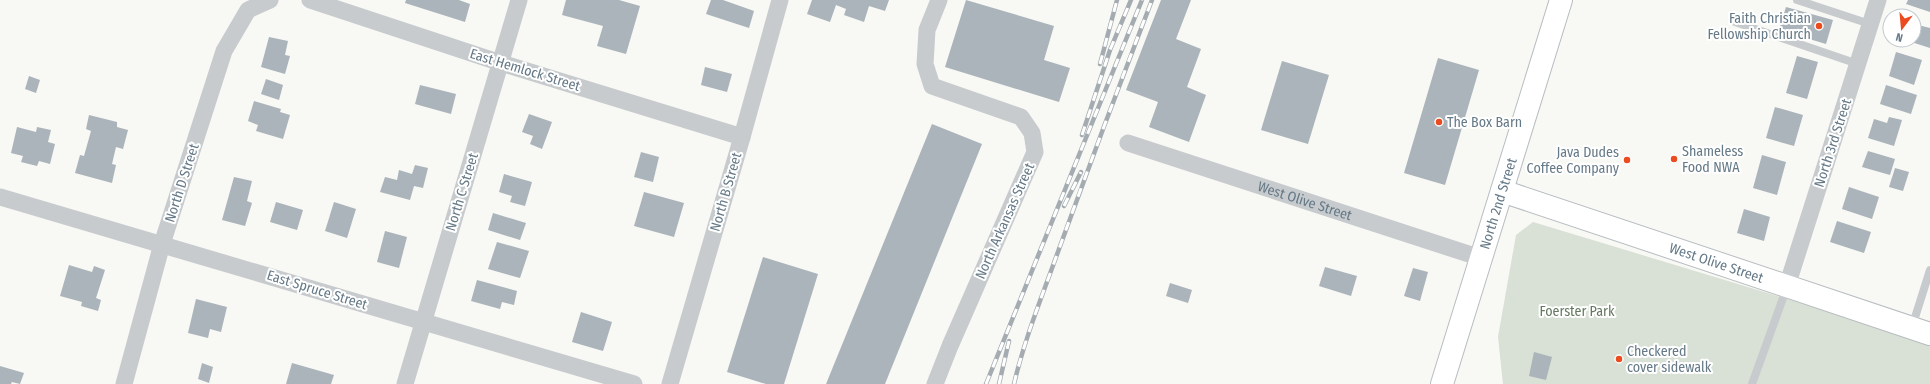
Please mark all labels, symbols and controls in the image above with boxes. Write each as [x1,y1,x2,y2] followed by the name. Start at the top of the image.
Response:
[1882,8,1922,48] north arrow
[1707,10,1811,43] place label: Faith Christian Fellowship Church
[1814,21,1824,31] marker: Faith Christian Fellowship Church
[1894,30,1904,44] text: N
[468,45,583,95] street label: East Hemlock Street
[1811,96,1855,189] street label: North 3rd Street
[1447,114,1522,131] place label: The Box Barn
[1434,117,1444,127] marker: The Box Barn
[161,141,203,225] street label: North D Street
[1682,143,1743,176] place label: Shameless Food NWA
[1527,144,1620,177] place label: Java Dudes Coffee Company
[442,150,482,233] street label: North C Street
[707,150,746,233] street label: North B Street
[1669,154,1679,164] marker: Shameless Food NWA
[1476,155,1520,251] street label: North 2nd Street
[1622,155,1632,165] marker: Java Dudes Coffee Company
[972,160,1038,282] street label: North Arkansas Street
[1256,177,1354,224] street label: West Olive Street
[1667,239,1766,286] street label: West Olive Street
[265,267,370,313] street label: East Spruce Street
[1540,303,1615,320] park label: Foerster Park
[1627,343,1712,376] place label: Checkered cover sidewalk
[1614,354,1624,364] marker: Checkered cover sidewalk

